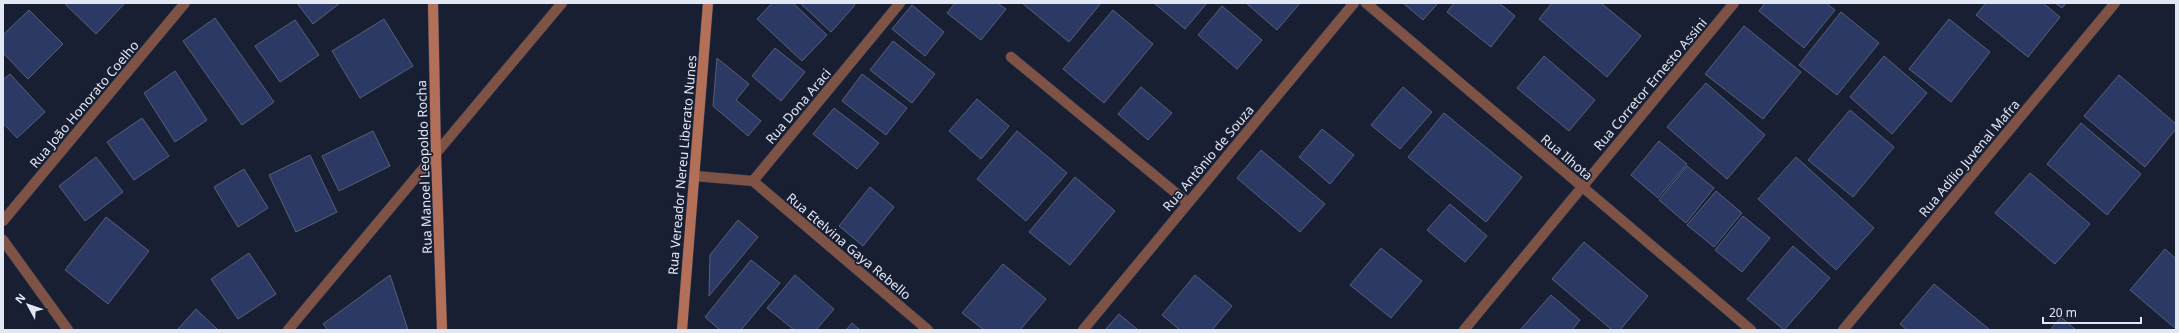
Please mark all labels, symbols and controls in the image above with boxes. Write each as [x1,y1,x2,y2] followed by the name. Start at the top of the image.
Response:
[1589,14,1711,154] street label: Rua Corretor Ernesto Assini
[25,36,143,172] street label: Rua João Honorato Coelho
[663,54,701,276] street label: Rua Vereador Nereu Liberato Nunes
[761,65,835,147] street label: Rua Dona Araci
[412,80,436,254] street label: Rua Manoel Leopoldo Rocha
[1915,96,2023,220] street label: Rua Adílio Juvenal Mafra
[1158,101,1258,215] street label: Rua Antônio de Souza
[1537,130,1597,184] street label: Rua Ilhota
[783,189,915,304] street label: Rua Etelvina Gaya Rebello
[8,285,48,325] north arrow
[11,290,29,307] text: N
[2043,299,2141,325] scale bar
[2049,304,2077,321] text: 20 m

